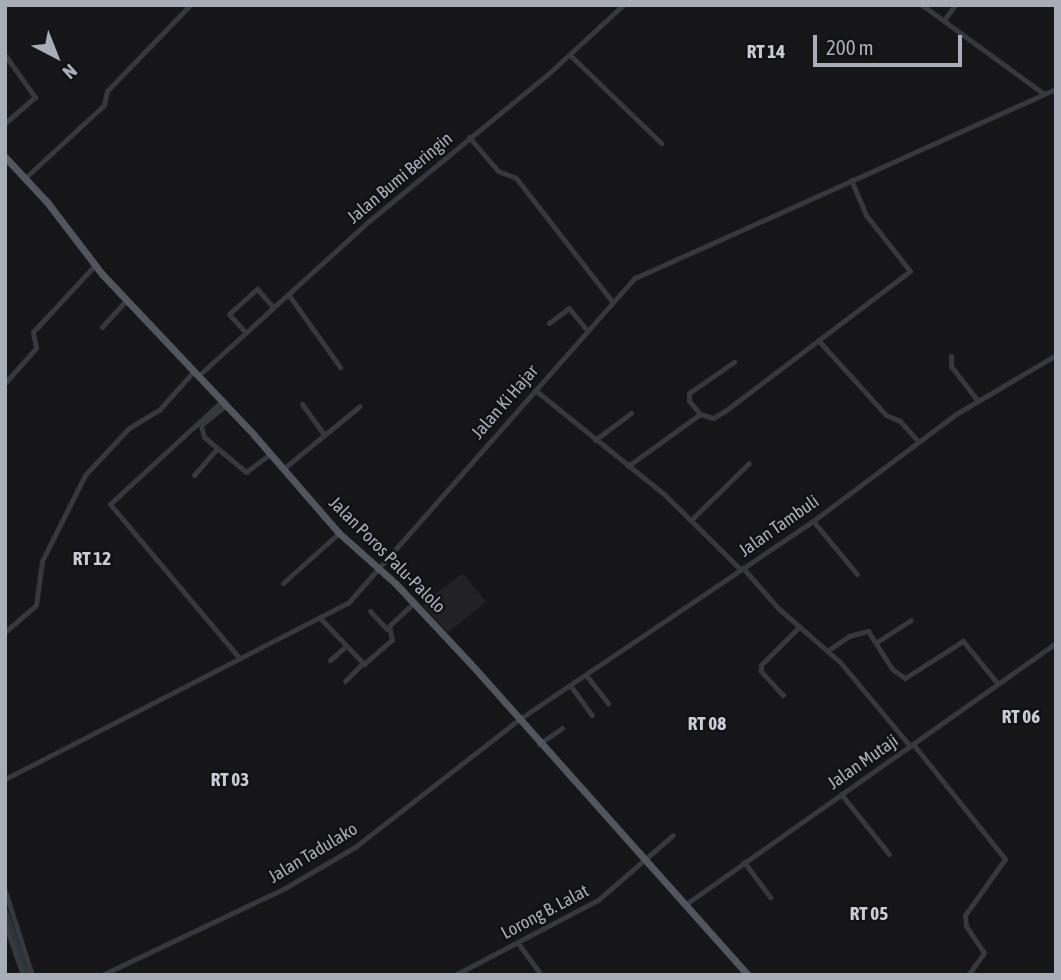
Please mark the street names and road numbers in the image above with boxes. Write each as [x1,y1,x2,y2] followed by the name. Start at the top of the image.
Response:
[343,128,457,228] street label: Jalan Bumi Beringin
[467,361,543,443] street label: Jalan Ki Hajar
[735,491,823,561] street label: Jalan Tambuli
[324,492,450,618] street label: Jalan Poros Palu-Palolo
[824,730,902,794] street label: Jalan Mutaji
[265,818,361,888] street label: Jalan Tadulako
[498,880,592,944] street label: Lorong B. Lalat

